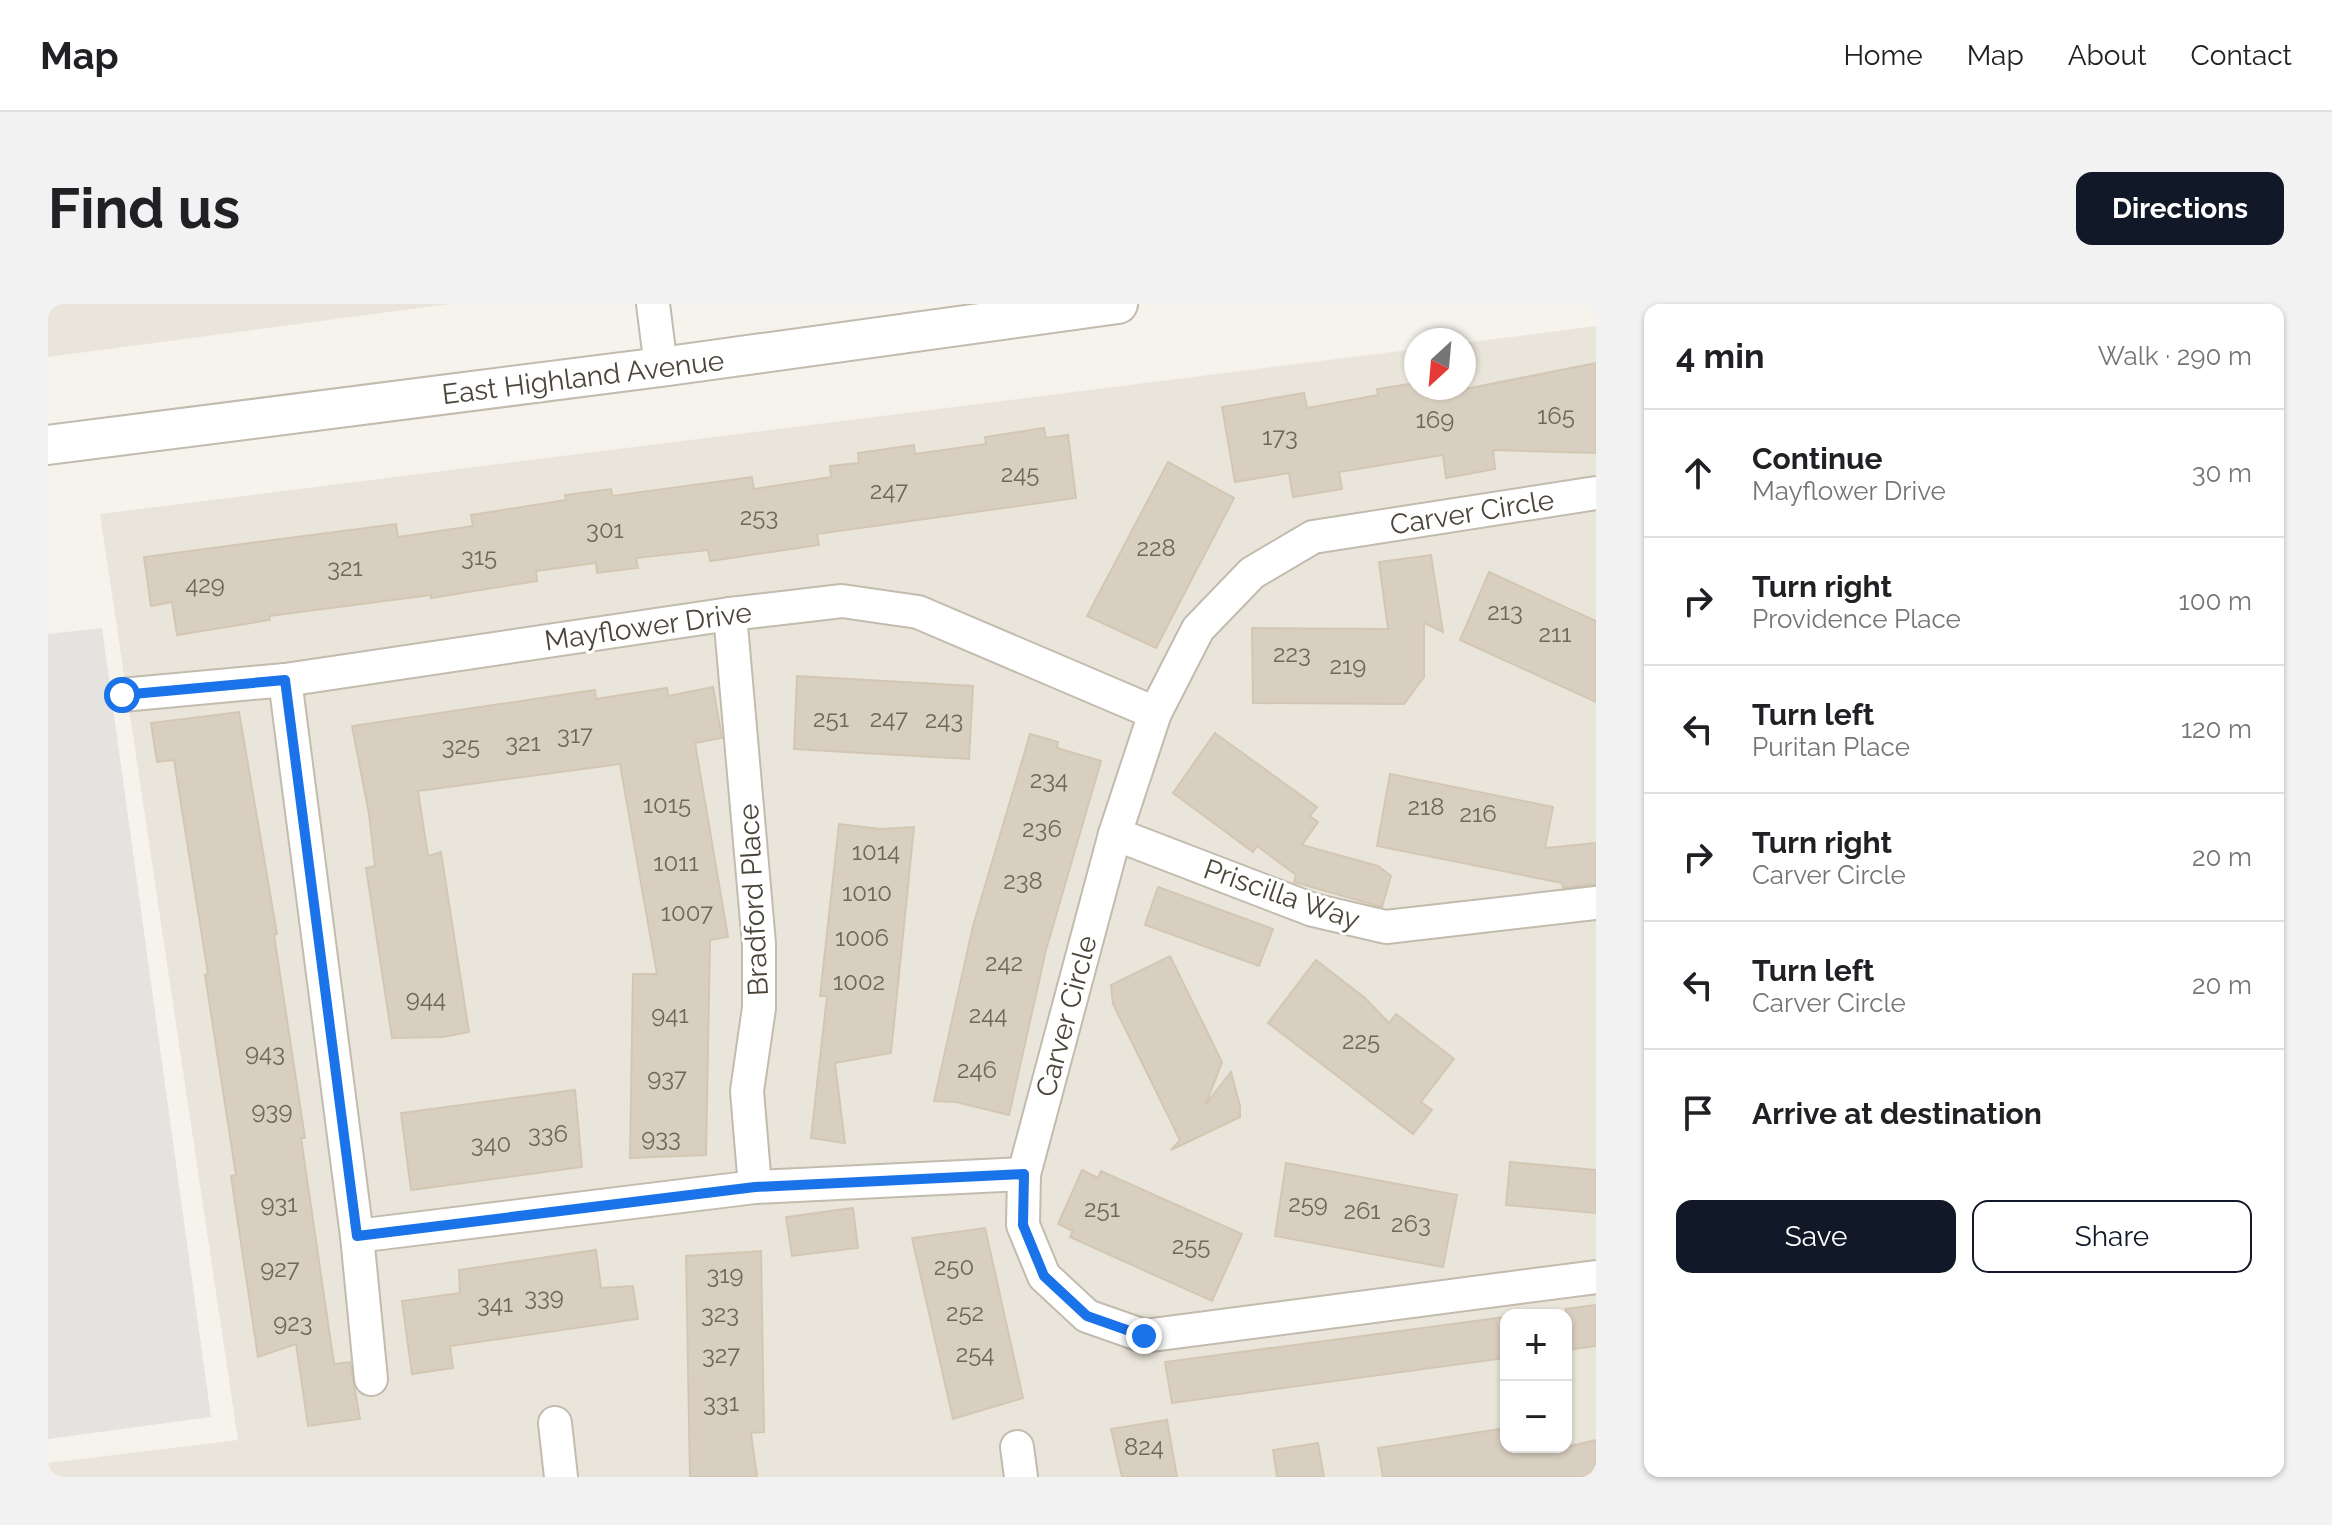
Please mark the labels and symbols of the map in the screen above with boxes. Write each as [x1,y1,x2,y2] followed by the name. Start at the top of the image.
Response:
[1404,328,1476,400] north arrow
[440,344,726,411] street label: East Highland Avenue
[1537,401,1575,430] house number: 165
[1416,405,1454,434] house number: 169
[1262,422,1298,451] house number: 173
[1001,459,1039,488] house number: 245
[870,476,908,505] house number: 247
[1388,483,1556,542] street label: Carver Circle
[740,502,778,531] house number: 253
[586,515,624,544] house number: 301
[1136,533,1176,562] house number: 228
[461,542,497,571] house number: 315
[327,553,363,582] house number: 321
[185,570,225,599] house number: 429
[542,596,754,657] street label: Mayflower Drive
[1487,597,1523,626] house number: 213
[1538,619,1572,648] house number: 211
[1273,639,1311,668] house number: 223
[1330,651,1366,680] house number: 219
[104,677,140,713] route start
[813,704,849,733] house number: 251
[870,704,908,733] house number: 247
[925,705,963,734] house number: 243
[557,720,593,749] house number: 317
[505,728,541,757] house number: 321
[442,731,480,760] house number: 325
[1030,765,1068,794] house number: 234
[643,790,691,819] house number: 1015
[1407,792,1445,821] house number: 218
[1459,799,1497,828] house number: 216
[732,803,775,997] street label: Bradford Place
[1022,814,1062,843] house number: 236
[852,837,900,866] house number: 1014
[653,848,699,877] house number: 1011
[1199,852,1364,937] street label: Priscilla Way
[1003,866,1043,895] house number: 238
[842,878,892,907] house number: 1010
[661,898,713,927] house number: 1007
[835,923,889,952] house number: 1006
[1029,932,1104,1100] street label: Carver Circle
[985,948,1023,977] house number: 242
[833,967,885,996] house number: 1002
[406,984,446,1013] house number: 944
[651,1000,689,1029] house number: 941
[969,1000,1007,1029] house number: 244
[1342,1026,1380,1055] house number: 225
[245,1038,285,1067] house number: 943
[957,1055,997,1084] house number: 246
[647,1063,687,1092] house number: 937
[252,1096,292,1125] house number: 939
[528,1119,568,1148] house number: 336
[641,1123,681,1152] house number: 933
[471,1129,511,1158] house number: 340
[260,1189,298,1218] house number: 931
[1288,1189,1328,1218] house number: 259
[1084,1194,1120,1223] house number: 251
[1343,1196,1381,1225] house number: 261
[1391,1209,1431,1238] house number: 263
[1172,1231,1210,1260] house number: 255
[934,1252,974,1281] house number: 250
[260,1254,300,1283] house number: 927
[706,1260,744,1289] house number: 319
[524,1282,564,1311] house number: 339
[477,1289,513,1318] house number: 341
[946,1298,984,1327] house number: 252
[701,1299,739,1328] house number: 323
[273,1308,313,1337] house number: 923
[1126,1318,1162,1354] route end
[956,1339,994,1368] house number: 254
[702,1340,740,1369] house number: 327
[703,1388,739,1417] house number: 331
[1124,1432,1164,1461] house number: 824

